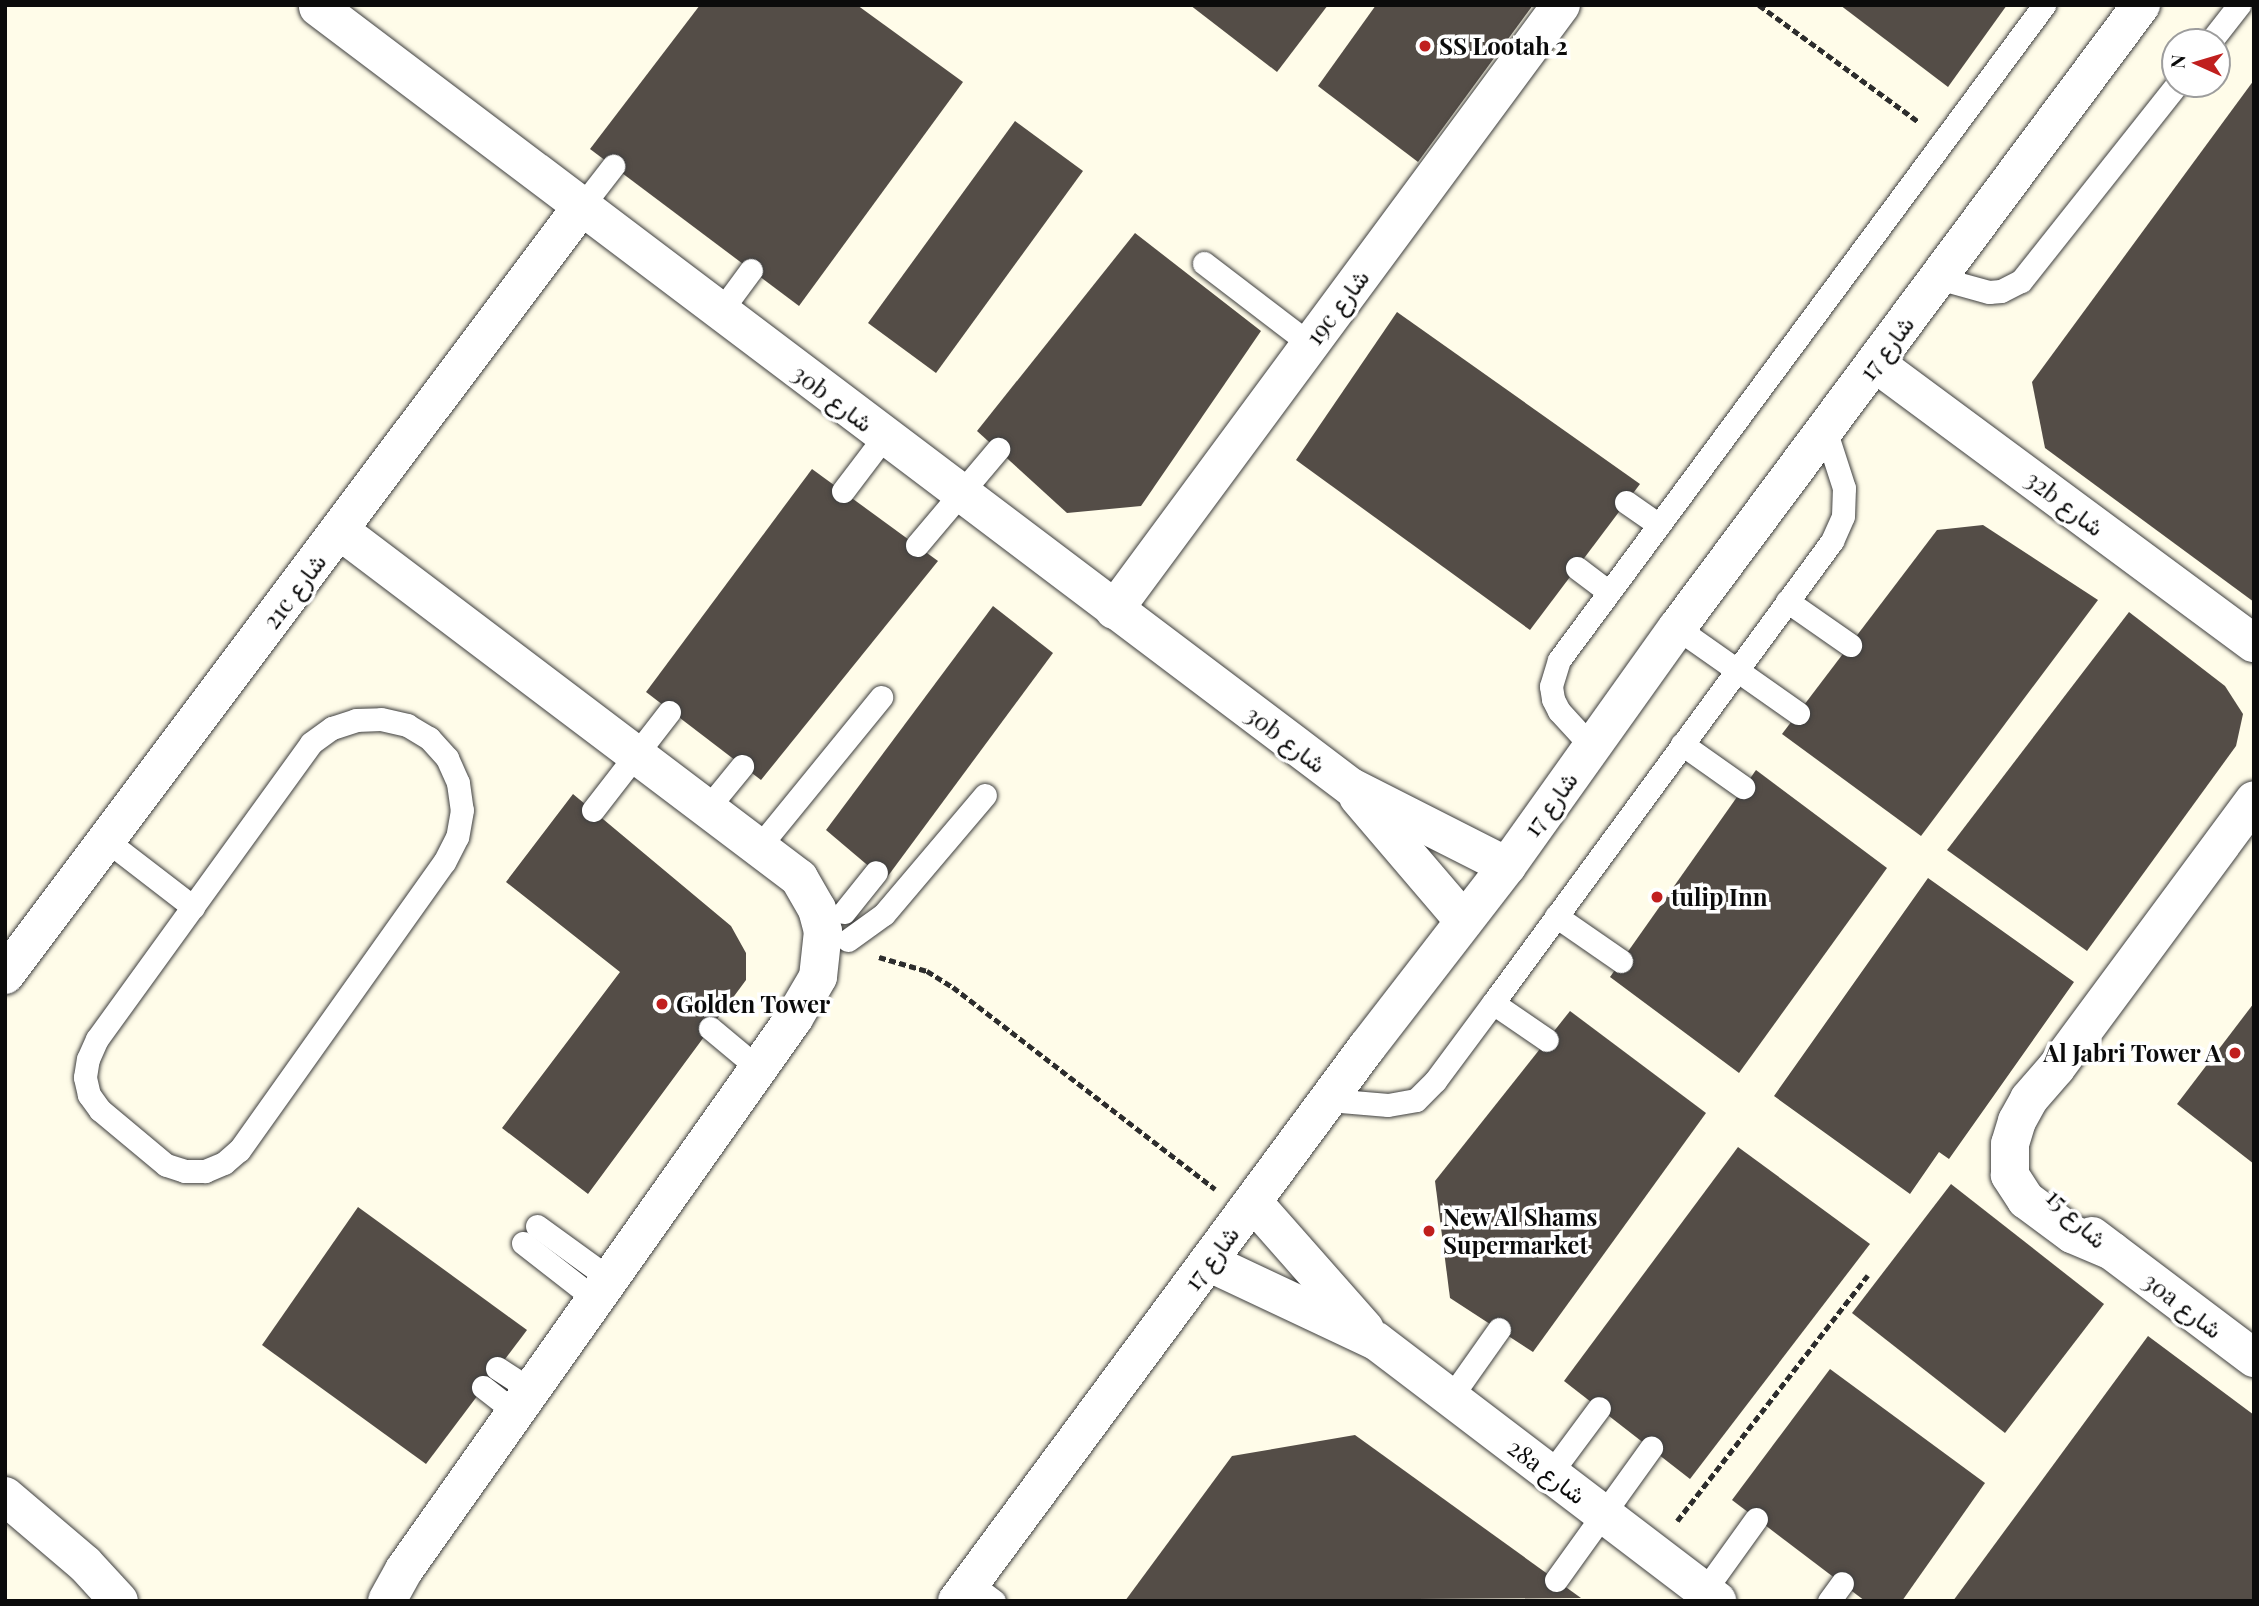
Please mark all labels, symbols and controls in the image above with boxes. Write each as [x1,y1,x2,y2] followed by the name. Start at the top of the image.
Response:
[2161,28,2231,98] north arrow
[1439,32,1568,60] place label: SS Lootah 2
[1417,38,1433,54] marker: SS Lootah 2
[2164,54,2190,69] text: N
[1299,264,1375,350] street label: 19c شارع
[1853,310,1919,386] street label: شارع 17
[787,359,879,437] street label: 30b شارع
[2020,464,2110,542] street label: 32b شارع
[257,548,331,634] street label: 21c شارع
[1240,700,1332,778] street label: 30b شارع
[1517,766,1583,842] street label: شارع 17
[1671,883,1768,911] place label: tulip Inn
[1649,889,1665,905] marker: tulip Inn
[676,990,831,1018] place label: Golden Tower
[654,996,670,1012] marker: Golden Tower
[2041,1039,2221,1067] place label: Al Jabri Tower A
[2227,1045,2243,1061] marker: Al Jabri Tower A
[2041,1182,2113,1254] street label: شارع 15
[1443,1203,1599,1259] place label: New Al Shams Supermarket
[1178,1220,1244,1296] street label: شارع 17
[1421,1223,1437,1239] marker: New Al Shams Supermarket
[2138,1266,2228,1344] street label: 30a شارع
[1502,1432,1592,1510] street label: 28a شارع

